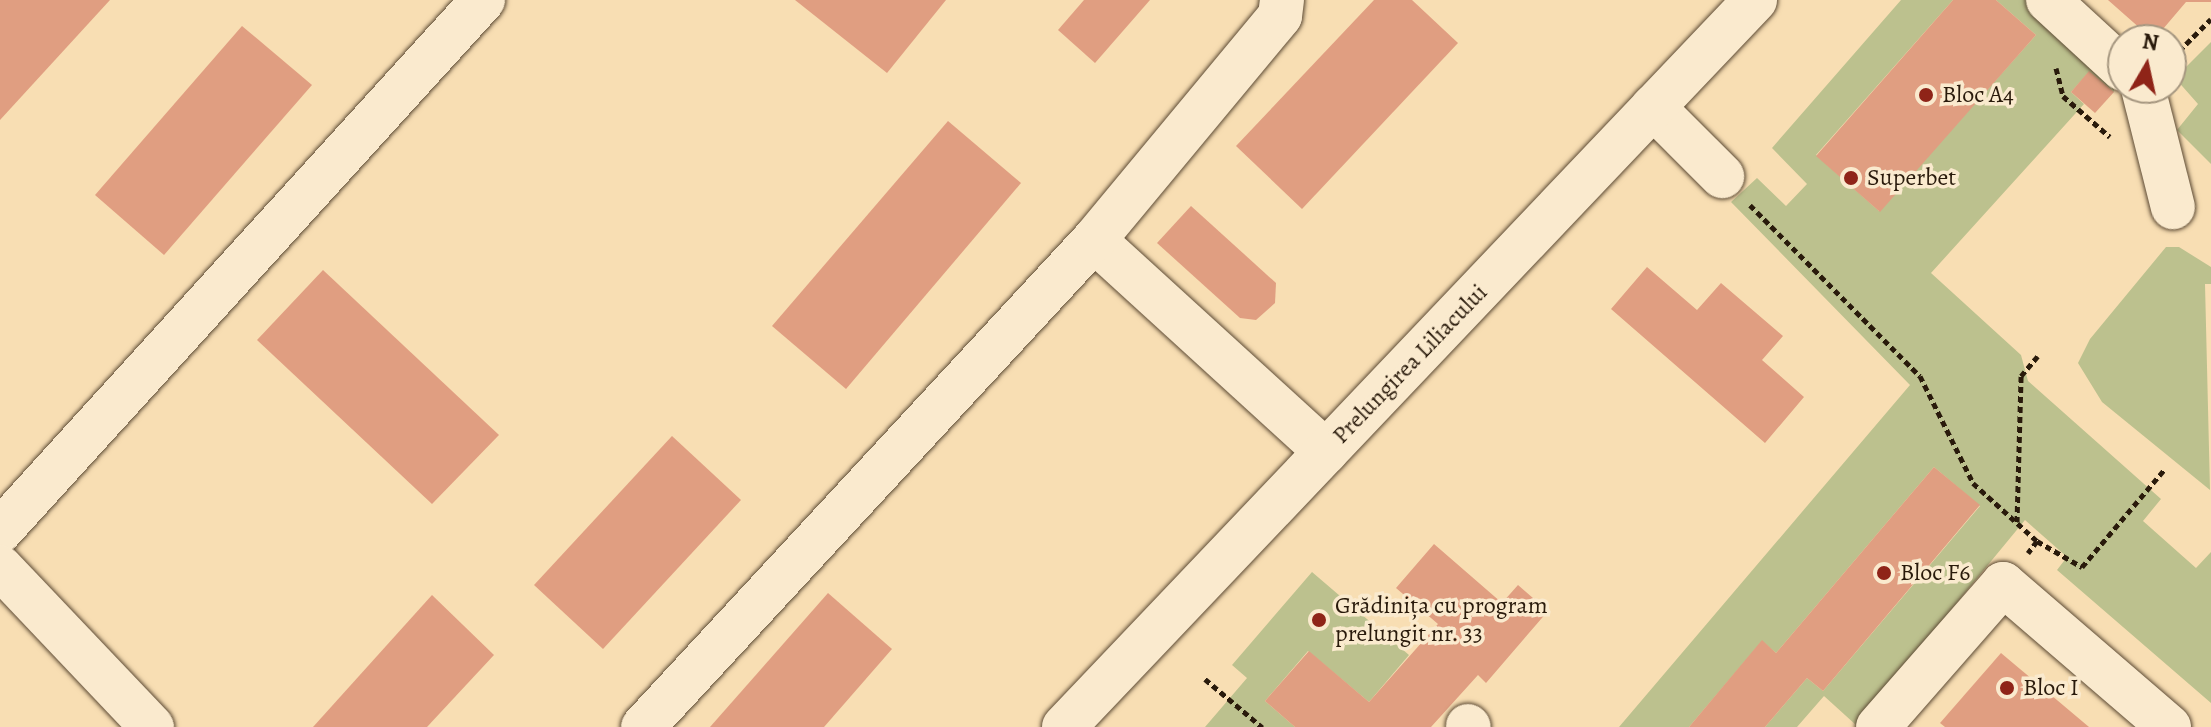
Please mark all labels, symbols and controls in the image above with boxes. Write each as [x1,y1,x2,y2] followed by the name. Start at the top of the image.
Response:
[2107,24,2187,104] north arrow
[2140,26,2161,58] text: N
[1942,81,2014,109] place label: Bloc A4
[1917,86,1935,104] marker: Bloc A4
[1867,164,1956,192] place label: Superbet
[1842,169,1860,187] marker: Superbet
[1326,278,1494,450] street label: Prelungirea Liliacului
[1900,559,1970,587] place label: Bloc F6
[1875,564,1893,582] marker: Bloc F6
[1335,592,1548,648] place label: Grădinița cu program prelungit nr. 33
[1310,611,1328,629] marker: Grădinița cu program prelungit nr. 33
[2023,674,2079,702] place label: Bloc I
[1998,679,2016,697] marker: Bloc I

